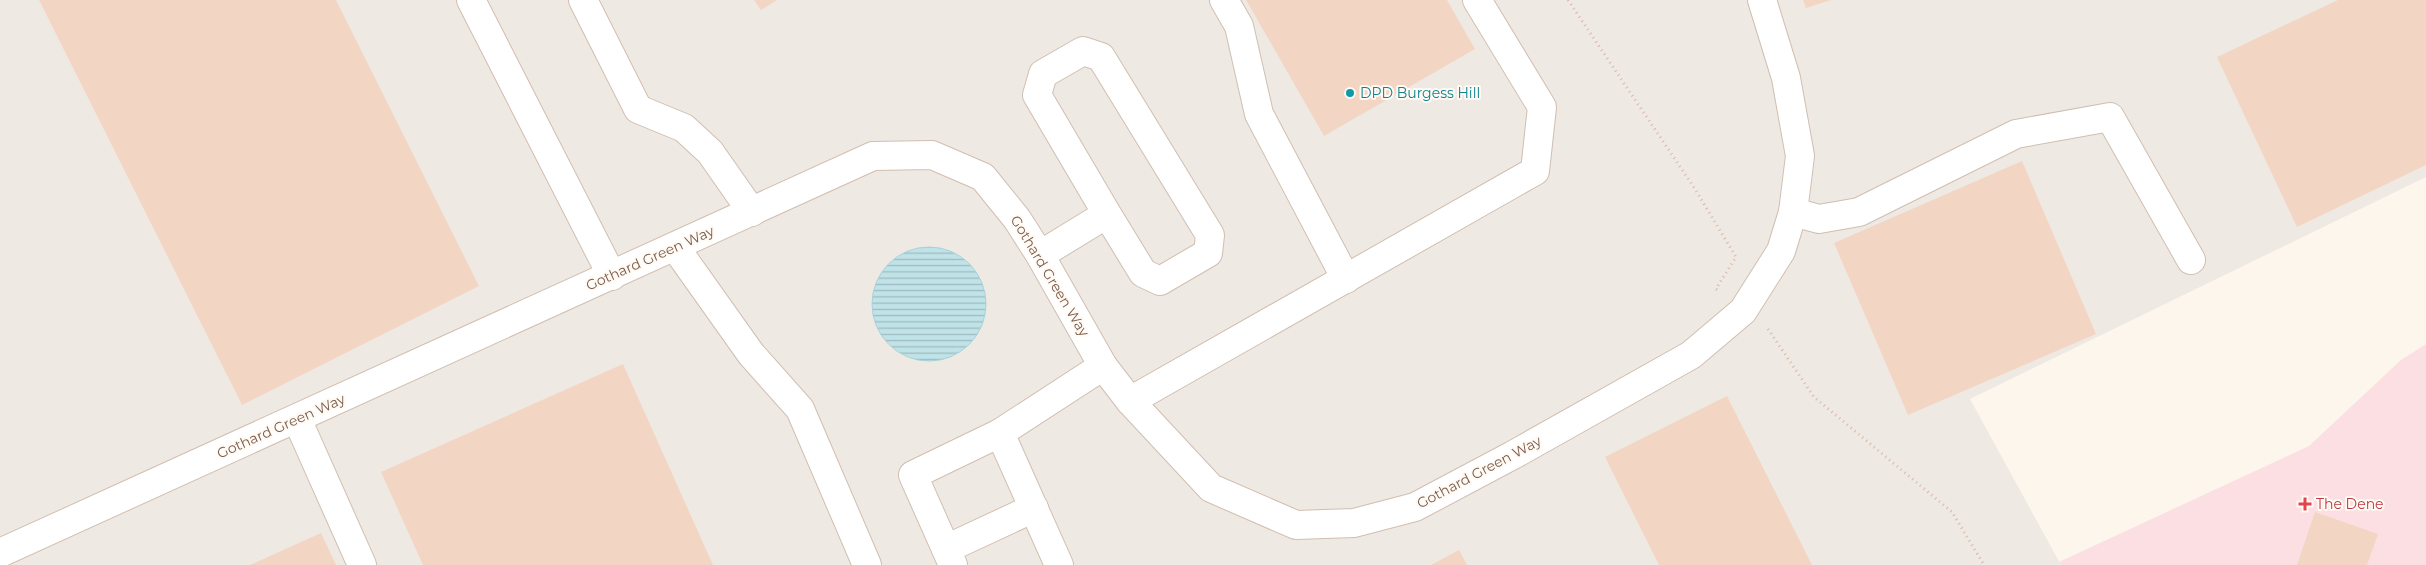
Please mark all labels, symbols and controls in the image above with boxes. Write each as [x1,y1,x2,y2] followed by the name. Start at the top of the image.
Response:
[1360,84,1480,102] place label: DPD Burgess Hill
[1344,87,1356,99] marker: DPD Burgess Hill
[1007,212,1094,340] street label: Gothard Green Way
[583,221,717,294] street label: Gothard Green Way
[214,389,348,462] street label: Gothard Green Way
[1414,431,1545,512] street label: Gothard Green Way
[2316,495,2384,513] place label: The Dene
[2298,497,2312,511] marker: The Dene

